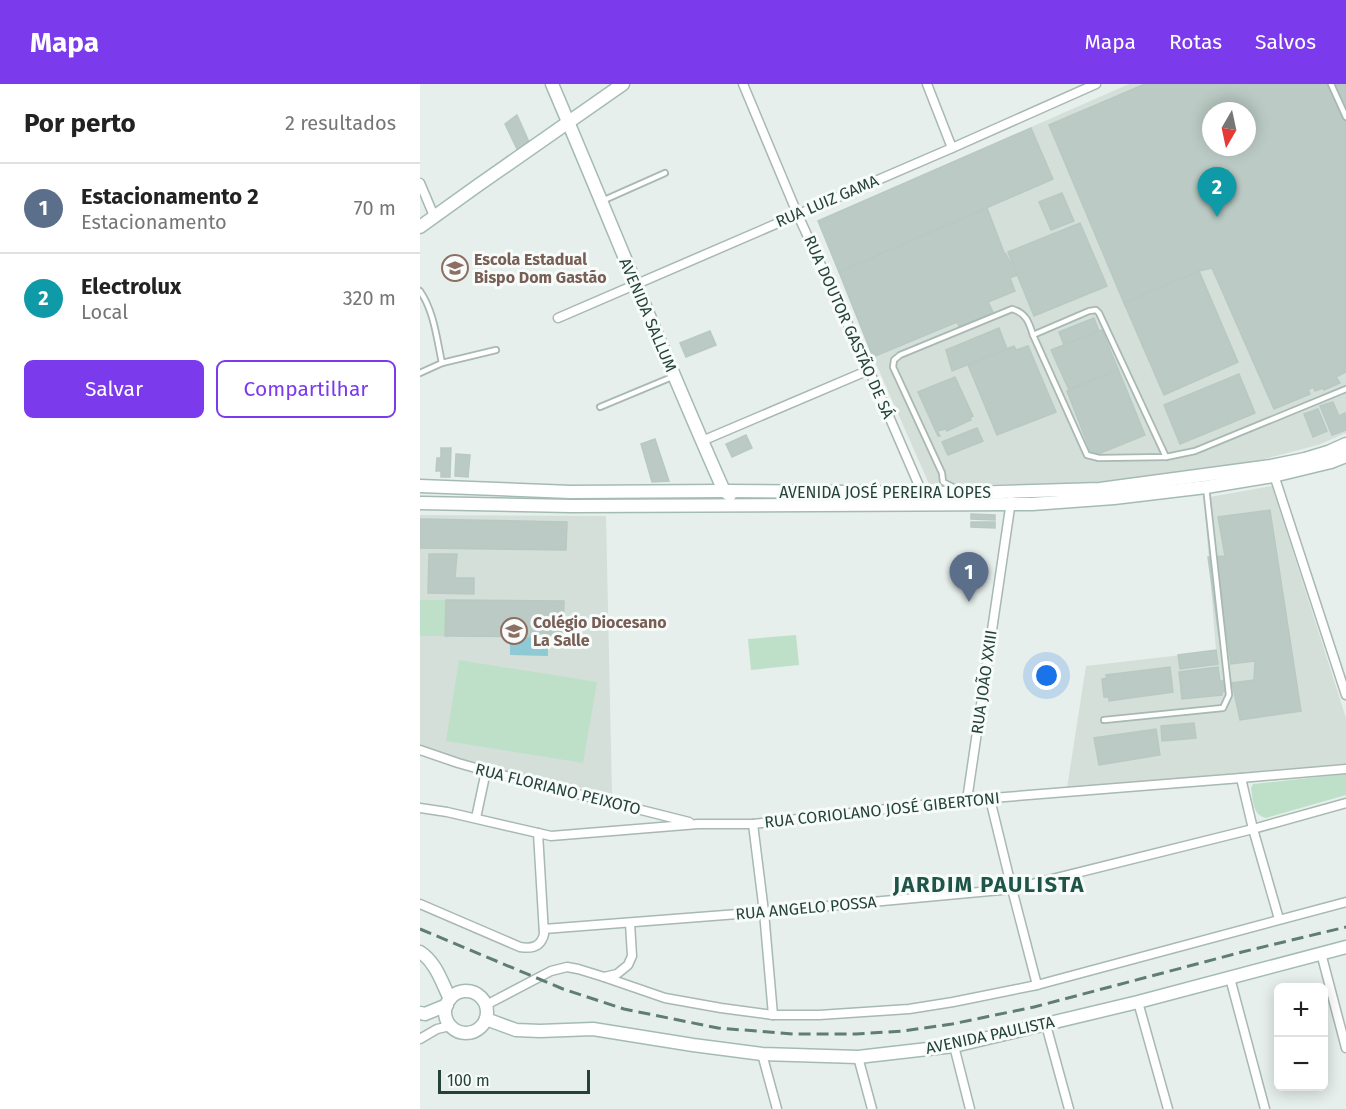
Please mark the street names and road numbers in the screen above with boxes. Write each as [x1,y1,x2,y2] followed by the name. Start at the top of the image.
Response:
[773,170,882,231] street label: RUA LUIZ GAMA
[800,232,899,422] street label: RUA DOUTOR GASTÃO DE SÁ
[615,255,681,375] street label: AVENIDA SALLUM
[779,482,991,502] street label: AVENIDA JOSÉ PEREIRA LOPES
[967,629,1001,735] street label: RUA JOÃO XXIII
[473,759,643,819] street label: RUA FLORIANO PEIXOTO
[763,787,1001,832] street label: RUA CORIOLANO JOSÉ GIBERTONI
[735,892,878,924] street label: RUA ANGELO POSSA
[924,1012,1057,1058] street label: AVENIDA PAULISTA

